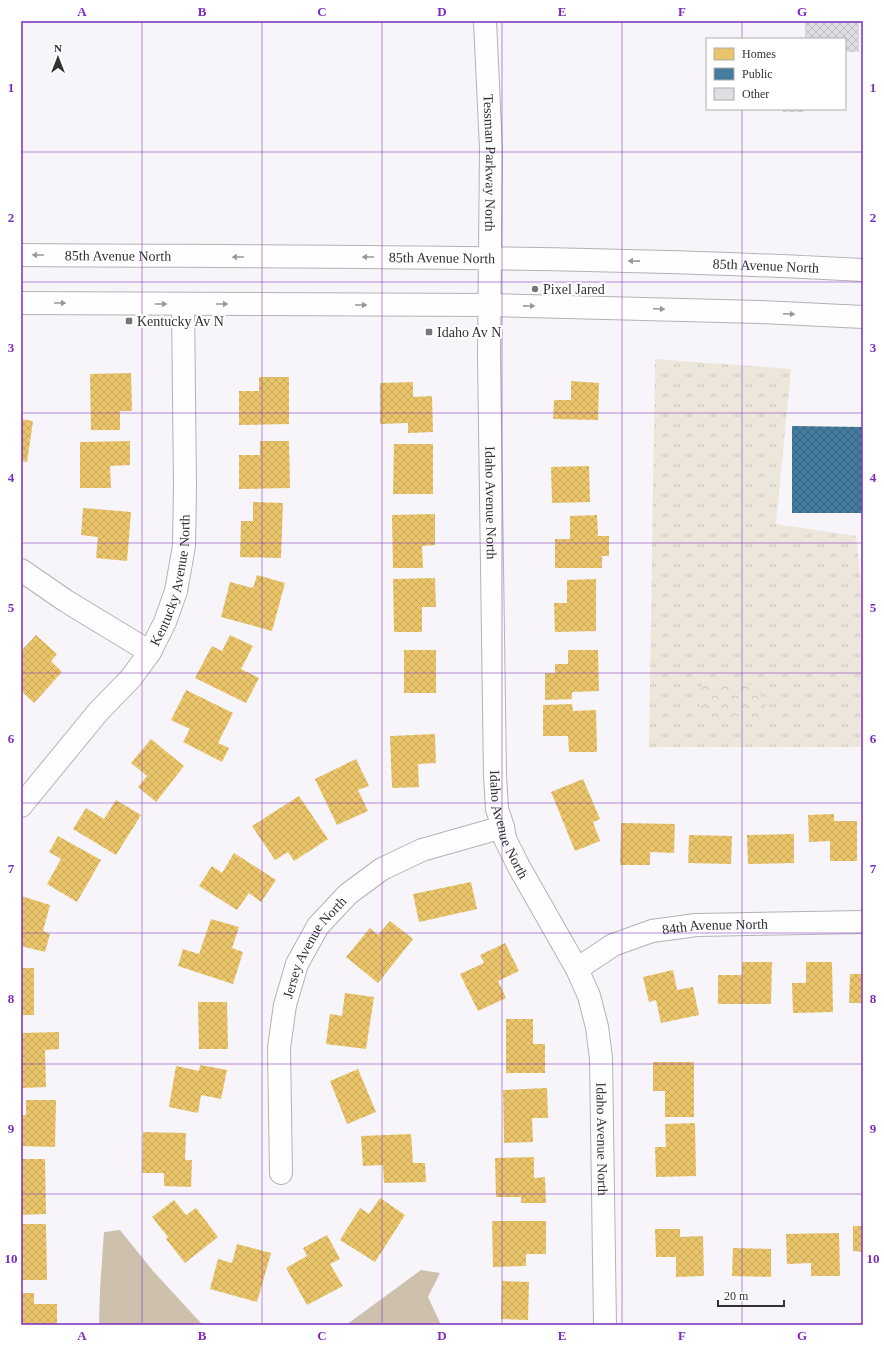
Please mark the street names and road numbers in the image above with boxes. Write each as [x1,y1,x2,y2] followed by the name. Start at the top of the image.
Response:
[480,94,498,232] street label: Tessman Parkway North
[65,248,171,264] street label: 85th Avenue North
[389,250,495,266] street label: 85th Avenue North
[712,256,819,276] street label: 85th Avenue North
[482,446,499,560] street label: Idaho Avenue North
[147,514,193,648] street label: Kentucky Avenue North
[487,770,531,881] street label: Idaho Avenue North
[280,894,350,1000] street label: Jersey Avenue North
[661,917,768,938] street label: 84th Avenue North
[593,1082,610,1196] street label: Idaho Avenue North

